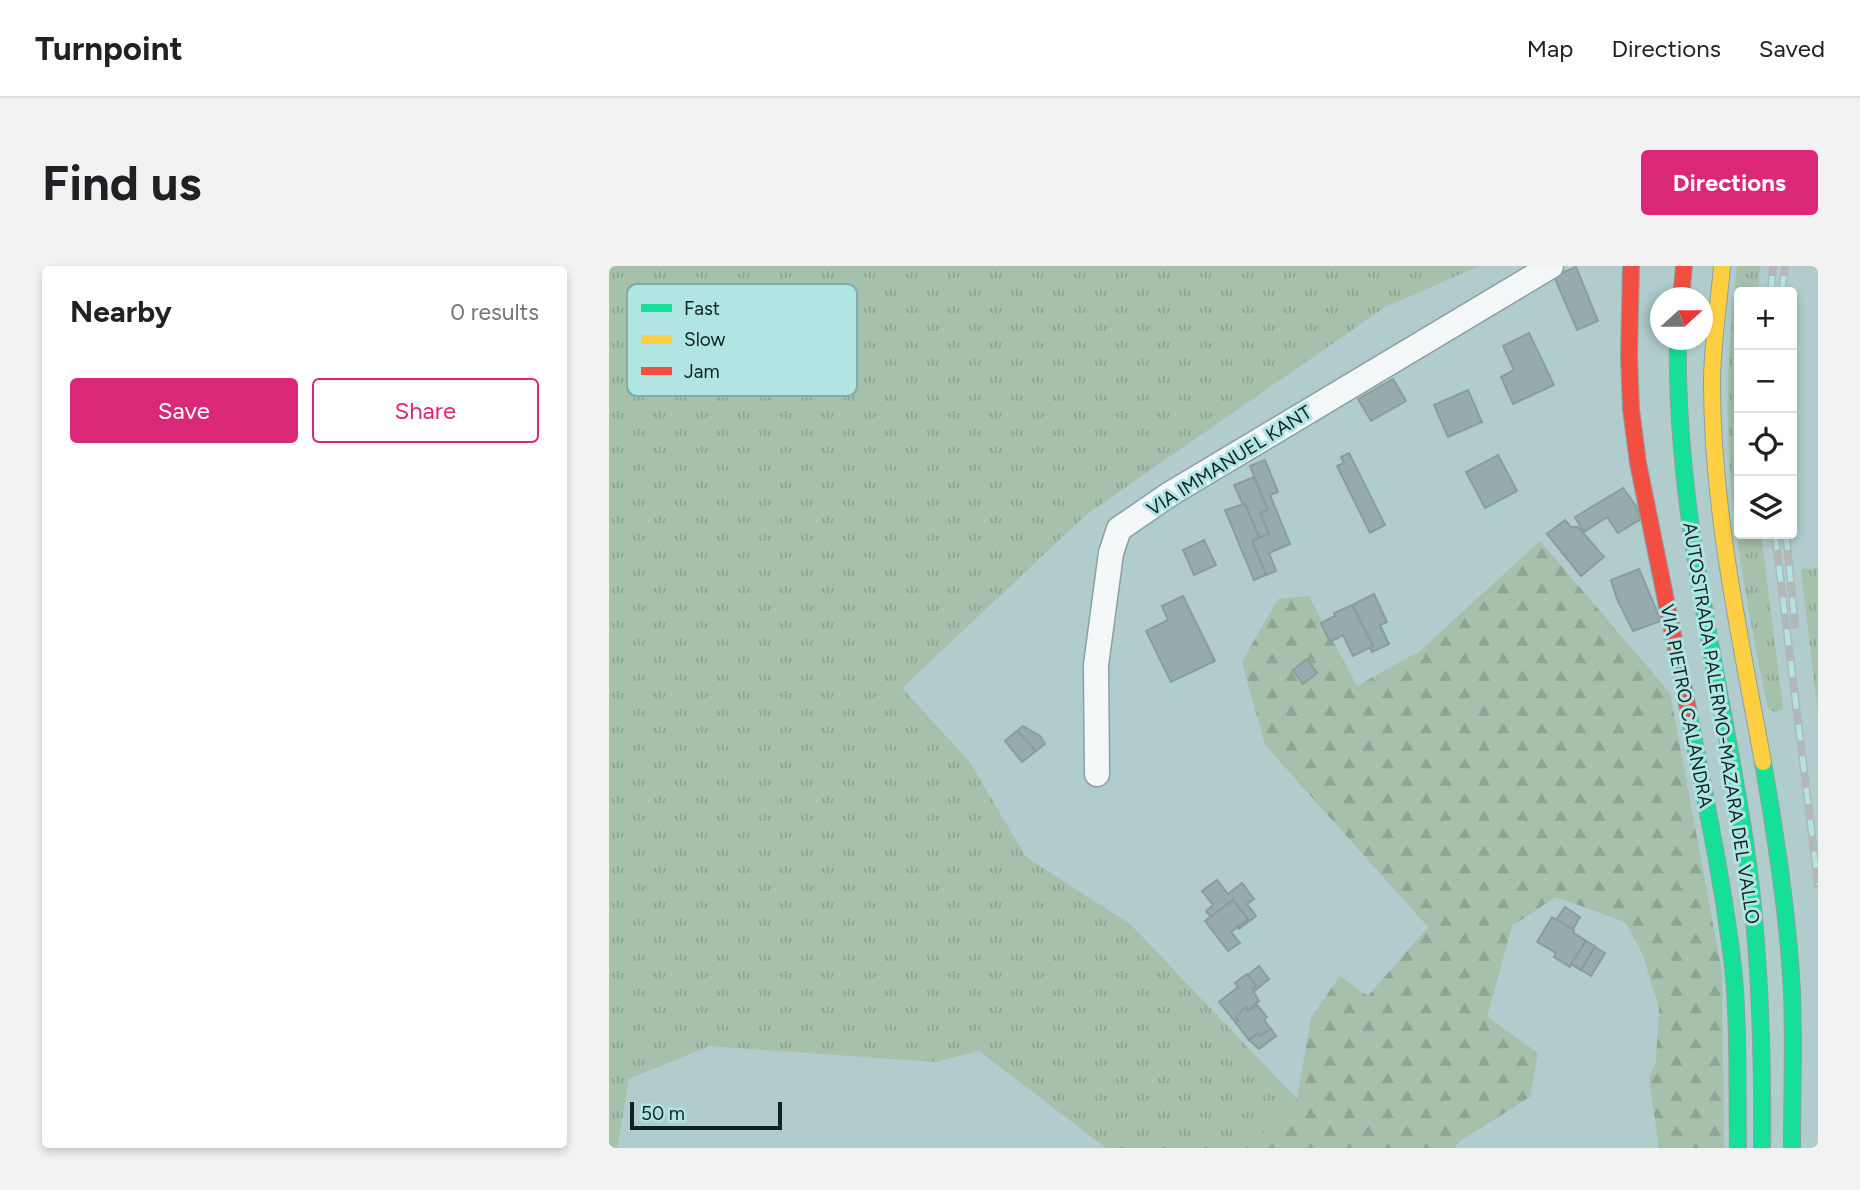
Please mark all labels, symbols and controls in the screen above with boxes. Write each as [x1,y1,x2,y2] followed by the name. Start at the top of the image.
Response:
[35,29,183,68] text: Turnpoint
[1527,34,1573,63] text: Map
[1611,34,1721,63] text: Directions
[1759,34,1825,63] text: Saved
[1641,150,1818,215] button: Directions
[42,153,201,212] text: Find us
[627,284,857,396] legend
[1650,287,1713,350] north arrow
[1734,287,1797,539] map controls
[1734,287,1797,350] button: +
[70,293,172,330] text: Nearby
[684,297,720,320] text: Fast
[450,298,539,326] text: 0 results
[684,328,726,351] text: Slow
[1734,350,1797,413] button: −
[684,360,720,383] text: Jam
[70,378,298,443] button: Save
[312,378,539,443] button: Share
[1143,400,1316,520] street label: VIA IMMANUEL KANT
[1734,413,1797,476] button: locate
[1734,476,1797,539] button: layers
[1678,521,1765,926] street label: AUTOSTRADA PALERMO-MAZARA DEL VALLO
[1655,602,1718,810] street label: VIA PIETRO CALANDRA
[630,1099,782,1131] scale bar
[641,1102,685,1125] text: 50 m

